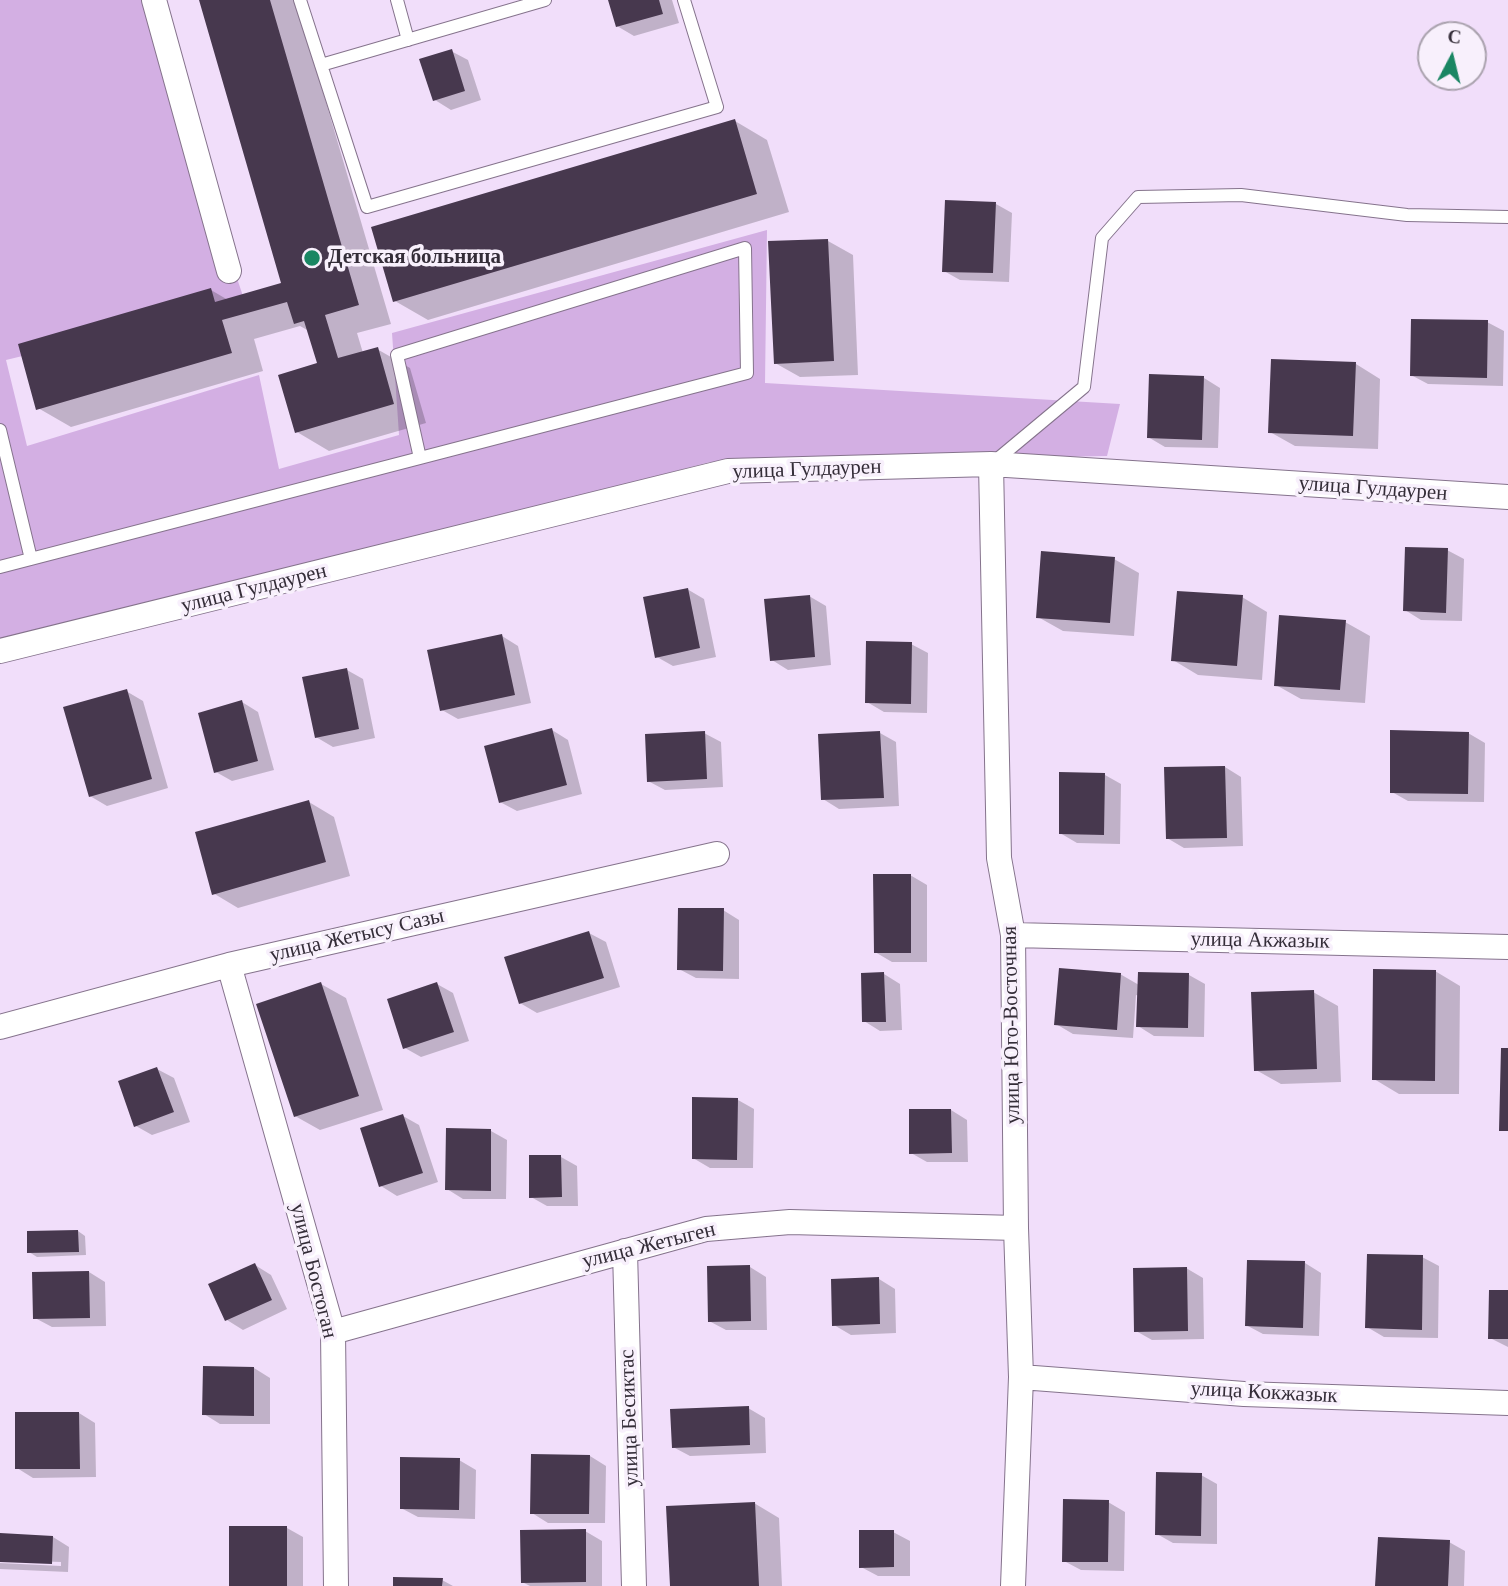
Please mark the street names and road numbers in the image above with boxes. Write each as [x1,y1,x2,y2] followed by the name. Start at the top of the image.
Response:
[732,455,882,485] street label: улица Гулдаурен
[1298,471,1448,507] street label: улица Гулдаурен
[179,559,329,619] street label: улица Гулдаурен
[267,904,447,968] street label: улица Жетысу Сазы
[998,926,1026,1124] street label: улица Юго-Восточная
[1190,927,1330,955] street label: улица Акжазык
[284,1201,342,1341] street label: улица Бостоган
[580,1217,718,1275] street label: улица Жетыген
[615,1349,645,1487] street label: улица Бесиктас
[1190,1377,1338,1409] street label: улица Кокжазык

